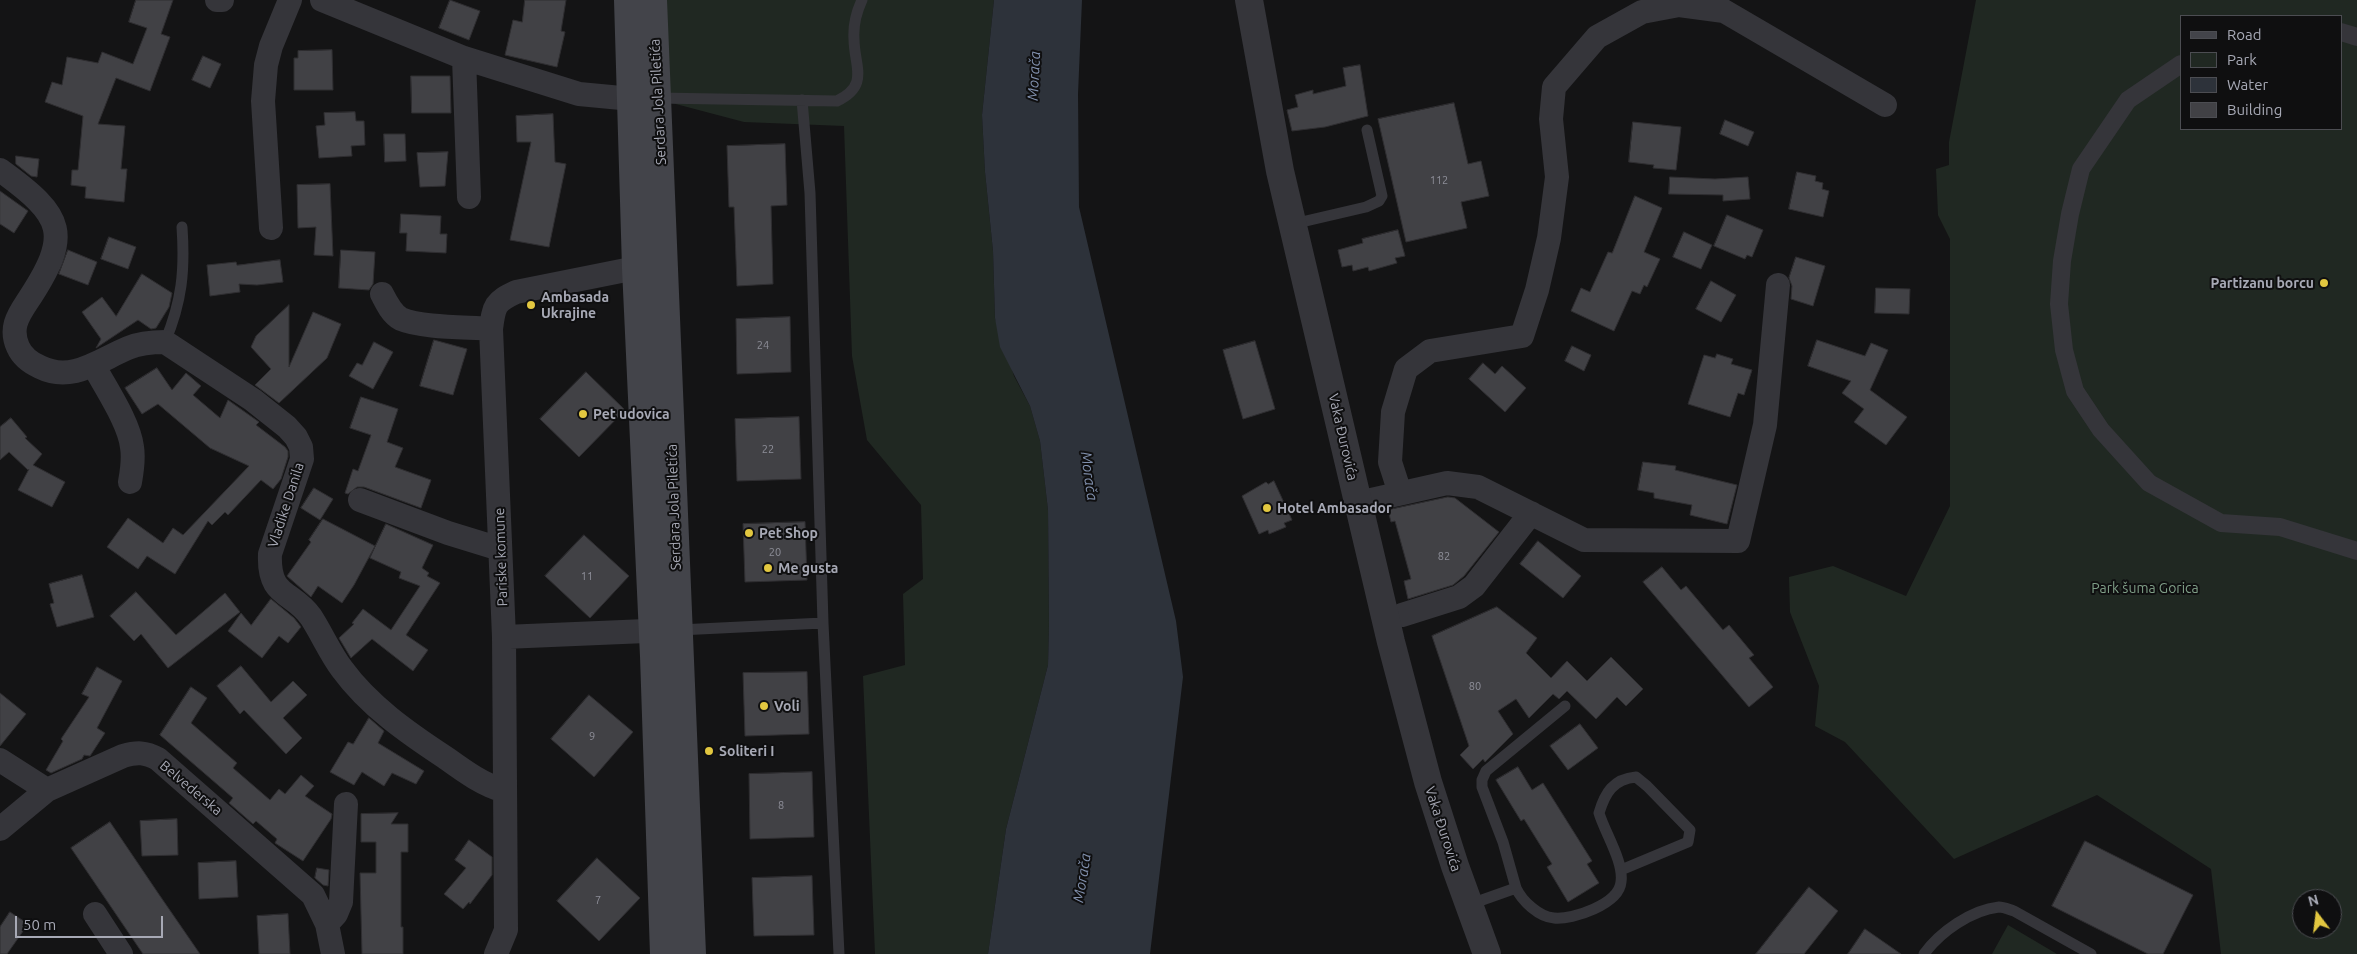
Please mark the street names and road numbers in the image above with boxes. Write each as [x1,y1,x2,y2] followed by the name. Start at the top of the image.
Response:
[646,38,670,166] street label: Serdara Jola Piletića
[1325,392,1361,482] street label: Vaka Đurovića
[663,444,685,570] street label: Serdara Jola Piletića
[264,460,308,550] street label: Vladike Danila
[491,507,511,607] street label: Pariske komune
[156,757,226,819] street label: Belvederska
[1421,784,1465,874] street label: Vaka Đurovića

